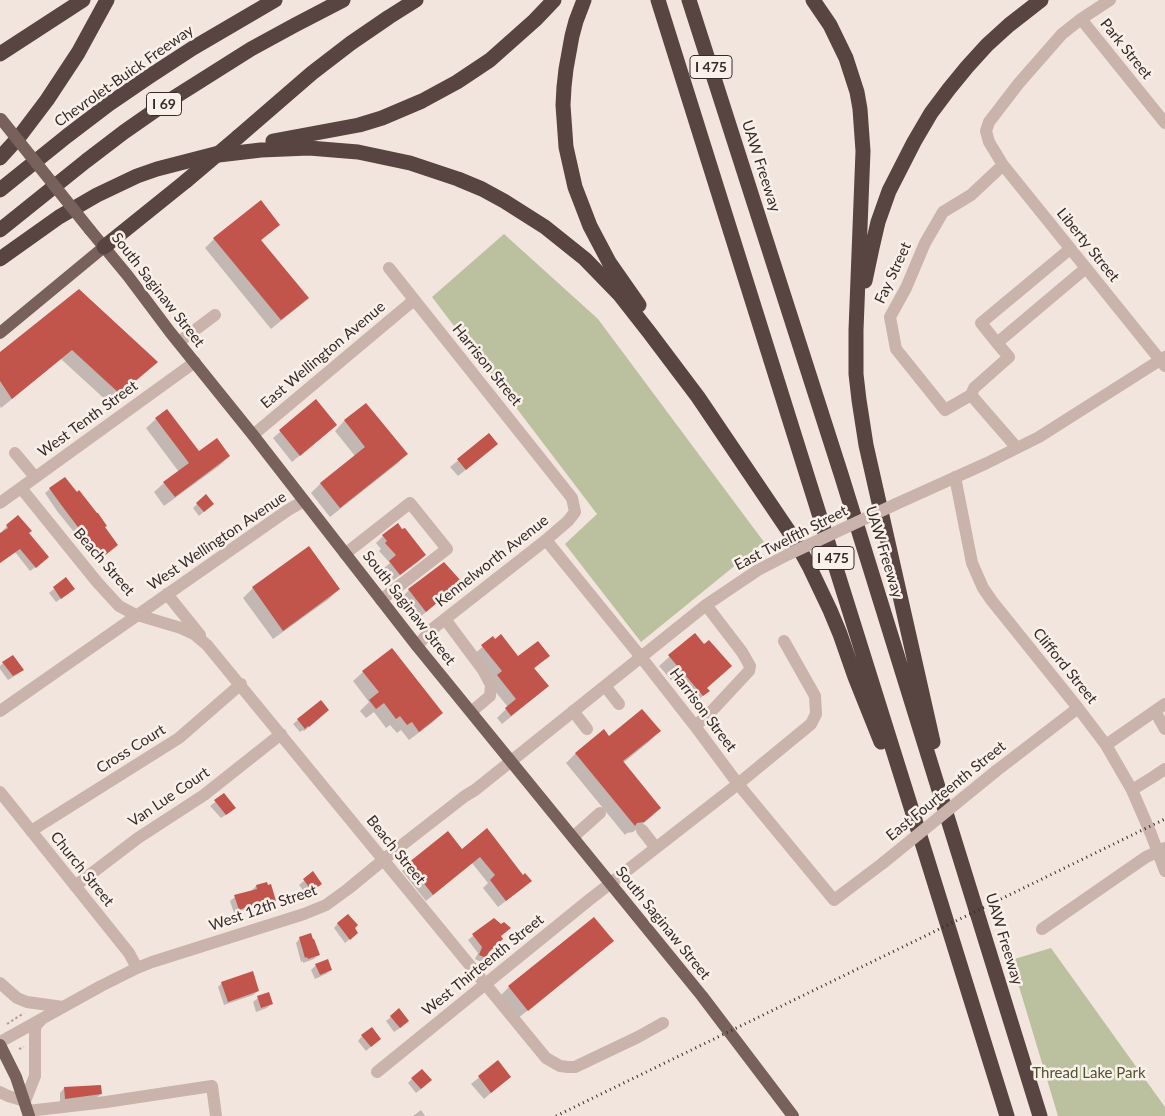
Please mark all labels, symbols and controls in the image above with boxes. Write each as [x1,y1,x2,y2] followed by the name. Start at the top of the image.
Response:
[1096,15,1156,83] street label: Park Street
[51,21,197,131] street label: Chevrolet-Buick Freeway
[690,56,732,78] road number: I 475
[146,92,182,116] road number: I 69
[738,118,784,214] street label: UAW Freeway
[1053,205,1123,285] street label: Liberty Street
[108,229,208,351] street label: South Saginaw Street
[871,239,915,307] street label: Fay Street
[257,298,389,412] street label: East Wellington Avenue
[449,321,525,409] street label: Harrison Street
[35,377,141,461] street label: West Tenth Street
[144,488,290,594] street label: West Wellington Avenue
[731,502,851,574] street label: East Twelfth Street
[861,504,907,600] street label: UAW Freeway
[432,511,552,611] street label: Kennelworth Avenue
[70,524,138,600] street label: Beach Street
[812,546,854,570] road number: I 475
[359,547,459,669] street label: South Saginaw Street
[1029,624,1101,708] street label: Clifford Street
[666,665,740,755] street label: Harrison Street
[93,721,169,777] street label: Cross Court
[883,737,1009,845] street label: East Fourteenth Street
[125,763,213,831] street label: Van Lue Court
[363,812,429,888] street label: Beach Street
[46,828,118,910] street label: Church Street
[612,863,714,983] street label: South Saginaw Street
[207,881,319,935] street label: West 12th Street
[981,891,1027,987] street label: UAW Freeway
[419,910,547,1020] street label: West Thirteenth Street
[1032,1064,1146,1082] park label: Thread Lake Park

